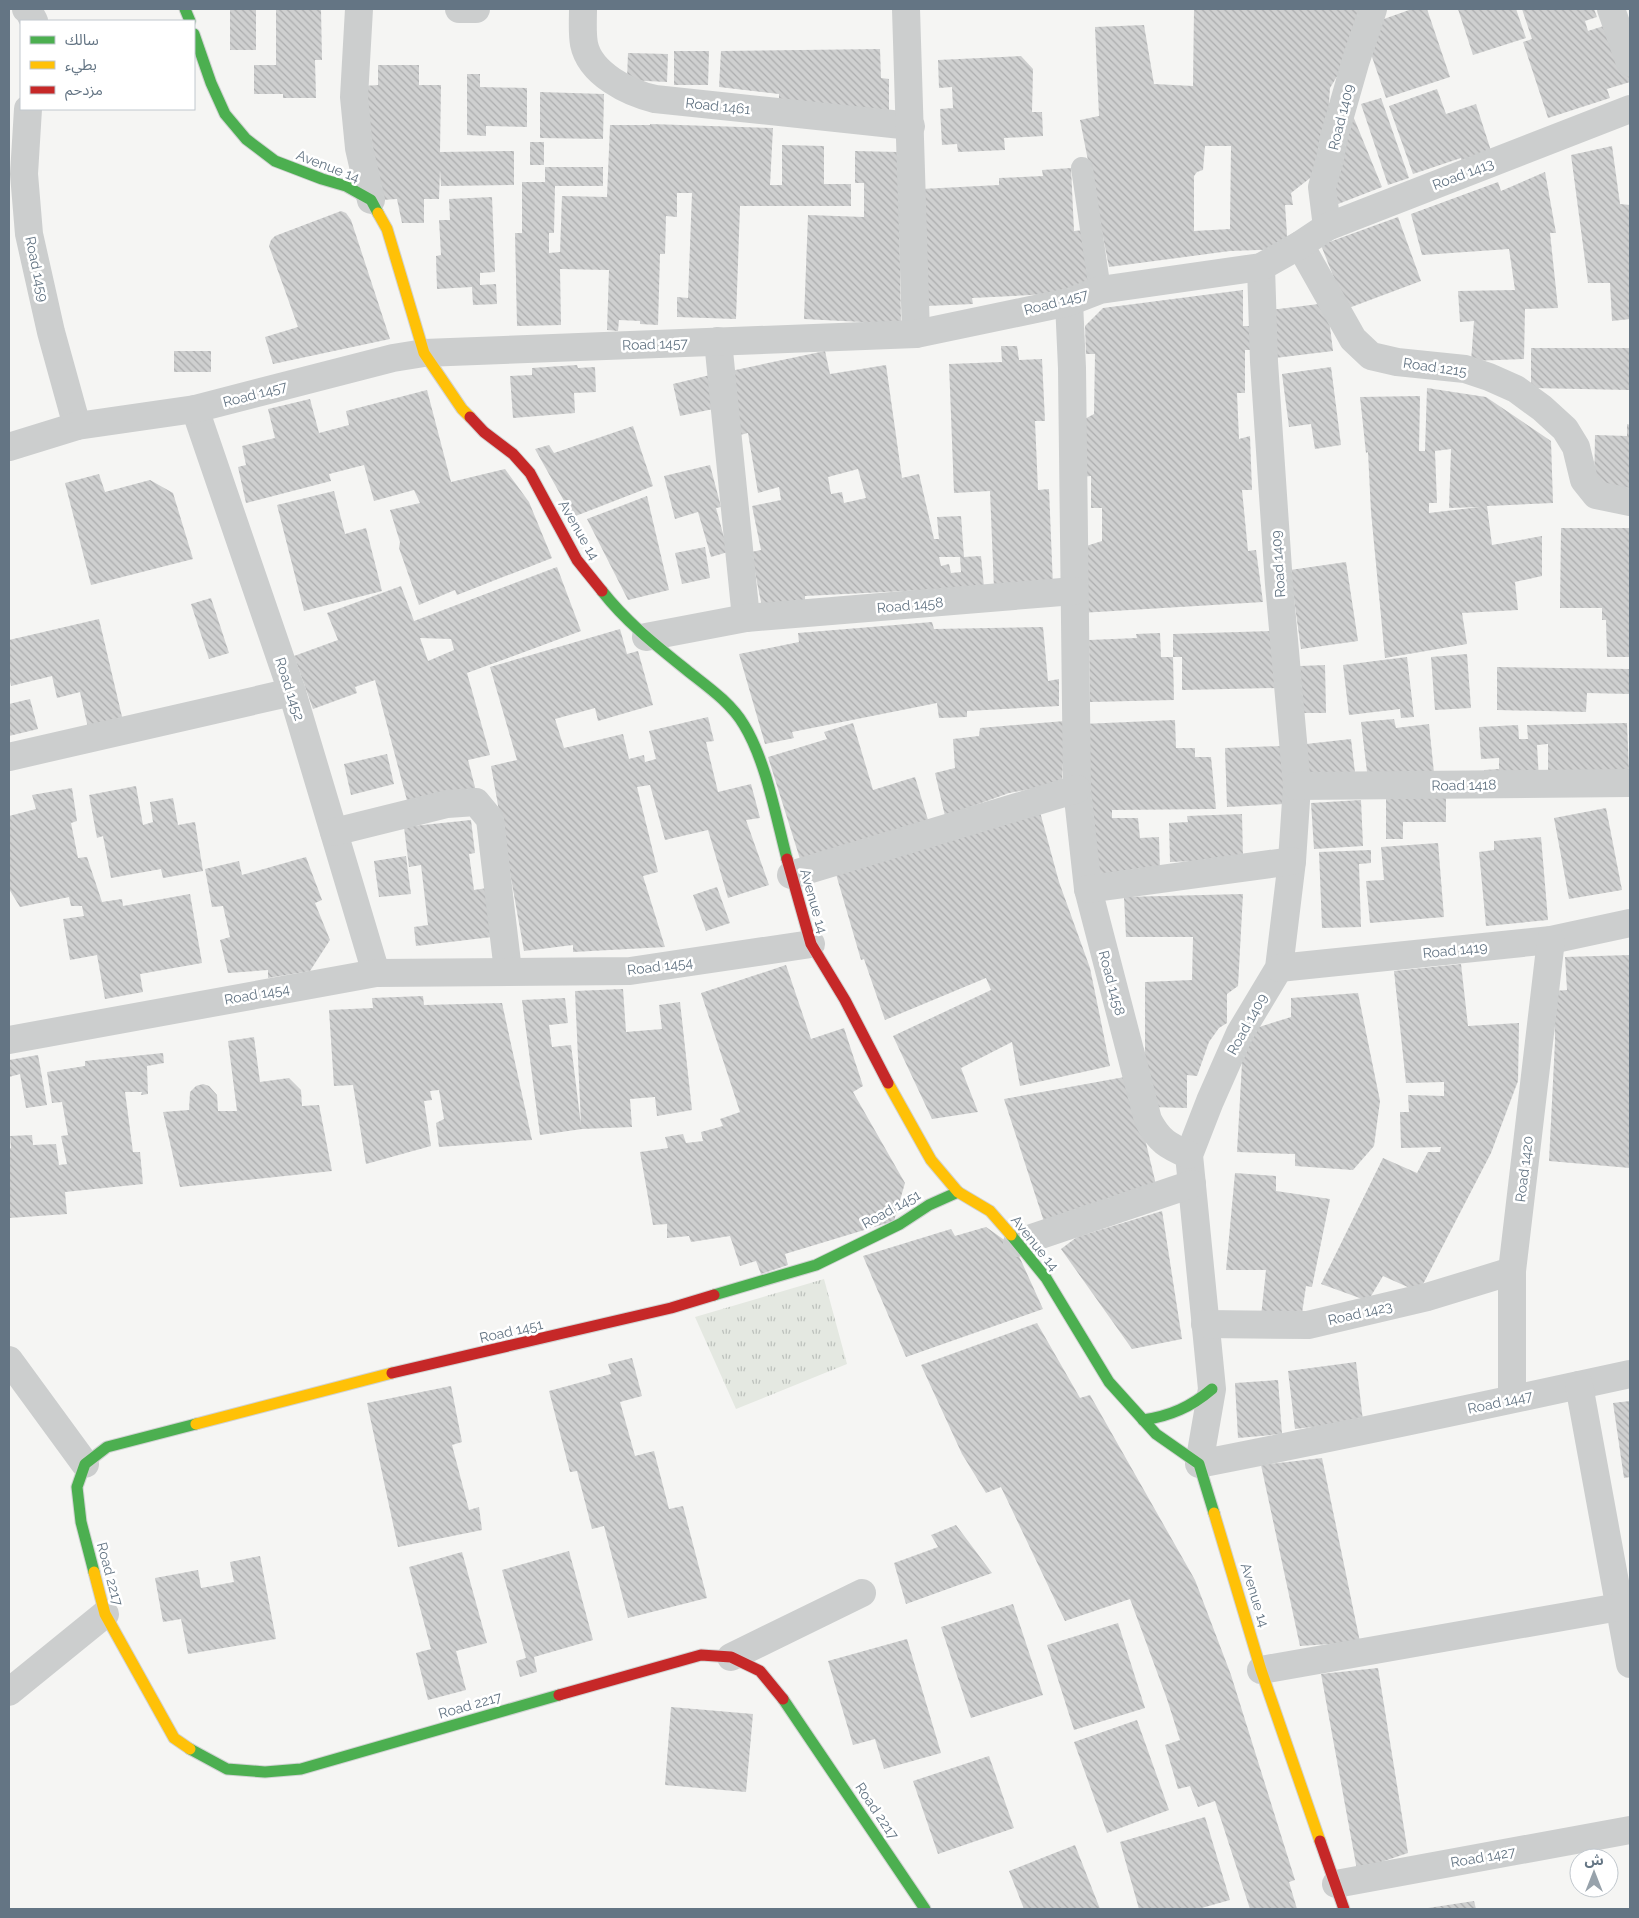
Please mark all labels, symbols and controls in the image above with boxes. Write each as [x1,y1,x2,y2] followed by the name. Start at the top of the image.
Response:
[20,20,195,110] legend
[65,31,99,49] text: سالك
[65,56,97,76] text: بطيء
[65,81,103,101] text: مزدحم
[1325,82,1357,152] street label: Road 1409
[685,95,751,117] street label: Road 1461
[294,147,362,185] street label: Avenue 14
[1430,155,1496,193] street label: Road 1413
[22,235,52,303] street label: Road 1459
[1022,286,1090,318] street label: Road 1457
[622,335,689,353] street label: Road 1457
[1402,355,1468,379] street label: Road 1215
[221,378,289,410] street label: Road 1457
[555,497,603,563] street label: Avenue 14
[1268,530,1288,598] street label: Road 1409
[876,594,944,616] street label: Road 1458
[272,655,308,723] street label: Road 1452
[1431,776,1497,794] street label: Road 1418
[797,867,831,935] street label: Avenue 14
[1422,939,1488,961] street label: Road 1419
[1096,949,1128,1017] street label: Road 1458
[626,954,694,978] street label: Road 1454
[223,980,291,1008] street label: Road 1454
[1224,991,1270,1057] street label: Road 1409
[1512,1135,1536,1203] street label: Road 1420
[859,1186,923,1232] street label: Road 1451
[1008,1212,1062,1274] street label: Avenue 14
[1326,1298,1394,1328] street label: Road 1423
[478,1316,544,1346] street label: Road 1451
[1466,1387,1534,1417] street label: Road 1447
[94,1540,126,1608] street label: Road 2217
[1238,1561,1272,1629] street label: Avenue 14
[436,1688,504,1722] street label: Road 2217
[852,1780,902,1843] street label: Road 2217
[1449,1843,1517,1871] street label: Road 1427
[1569,1848,1619,1898] north arrow
[1584,1852,1604,1868] text: ش

